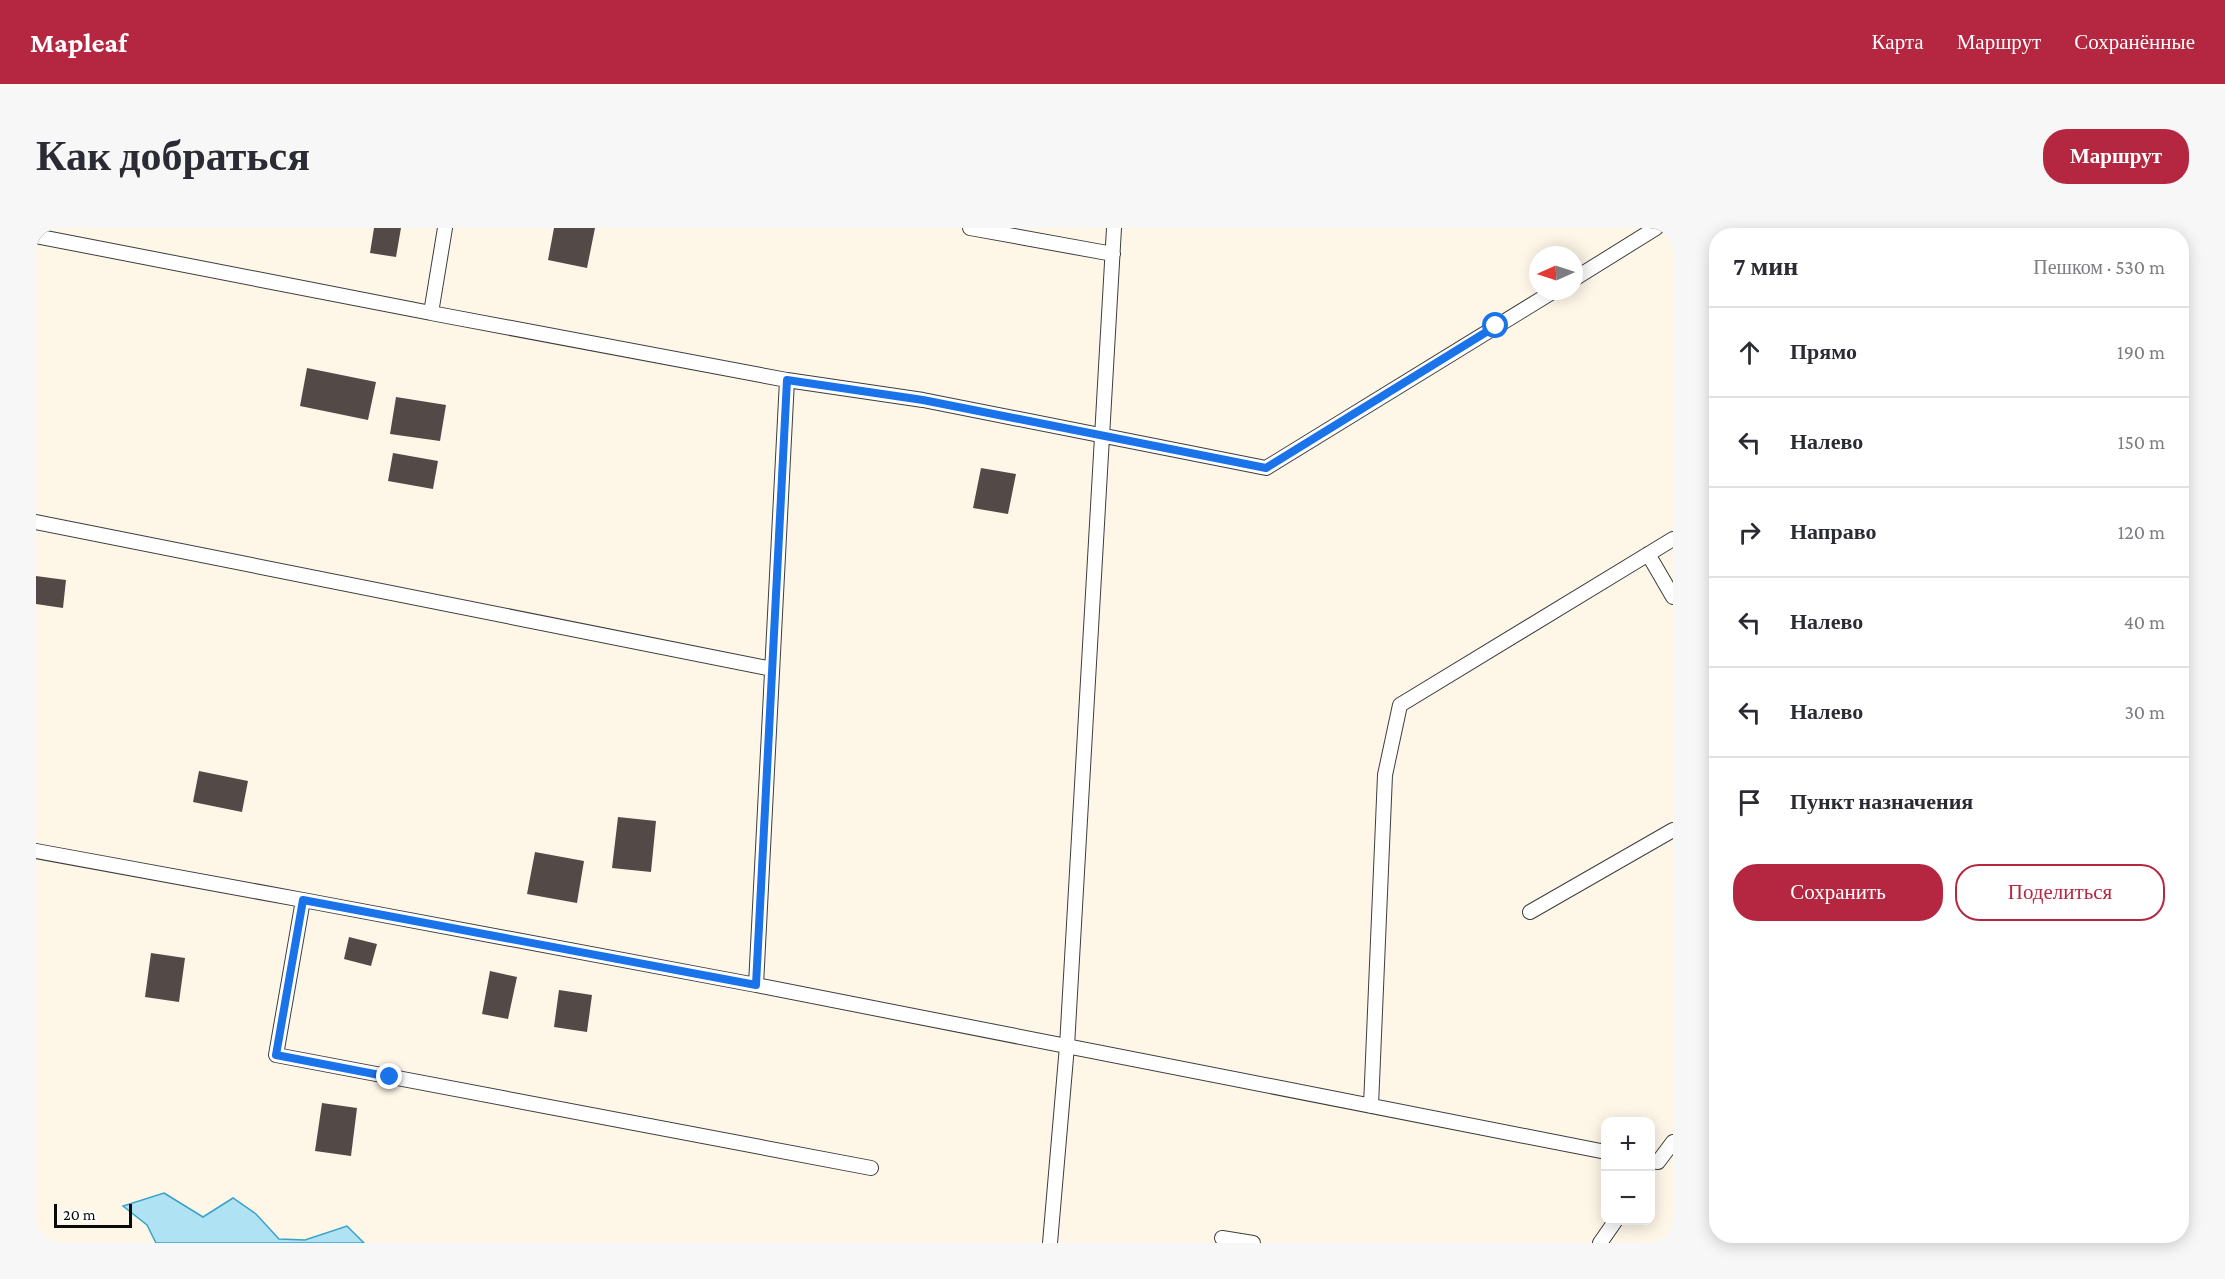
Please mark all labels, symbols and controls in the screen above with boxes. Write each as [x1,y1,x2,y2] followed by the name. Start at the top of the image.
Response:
[30,27,127,58] text: Mapleaf
[1872,30,1924,54] text: Карта
[1957,30,2041,54] text: Маршрут
[2074,30,2195,54] text: Сохранённые
[2043,129,2189,184] button: Маршрут
[36,132,310,179] text: Как добраться
[1529,246,1583,300] north arrow
[1733,252,1798,281] text: 7 мин
[2033,256,2165,278] text: Пешком · 530 m
[1482,312,1508,338] route start
[1733,336,1766,369] icon: ahead
[1790,339,1857,364] text: Прямо
[2117,341,2165,363] text: 190 m
[1733,426,1766,459] icon: left
[1790,429,1863,454] text: Налево
[2118,431,2165,453] text: 150 m
[1733,516,1766,549] icon: right
[1790,519,1876,544] text: Направо
[2118,521,2165,543] text: 120 m
[1733,606,1766,639] icon: left
[1790,609,1863,634] text: Налево
[2124,611,2165,633] text: 40 m
[1733,696,1766,729] icon: left
[1790,699,1863,724] text: Налево
[2124,701,2165,723] text: 30 m
[1733,786,1766,819] icon: arrive
[1790,789,1973,814] text: Пункт назначения
[1733,864,1943,921] button: Сохранить
[1955,864,2165,921] button: Поделиться
[376,1063,402,1089] route end
[1601,1117,1655,1225] map controls
[1601,1117,1655,1171] button: +
[1601,1171,1655,1225] button: −
[54,1201,132,1228] scale bar
[63,1206,96,1223] text: 20 m

